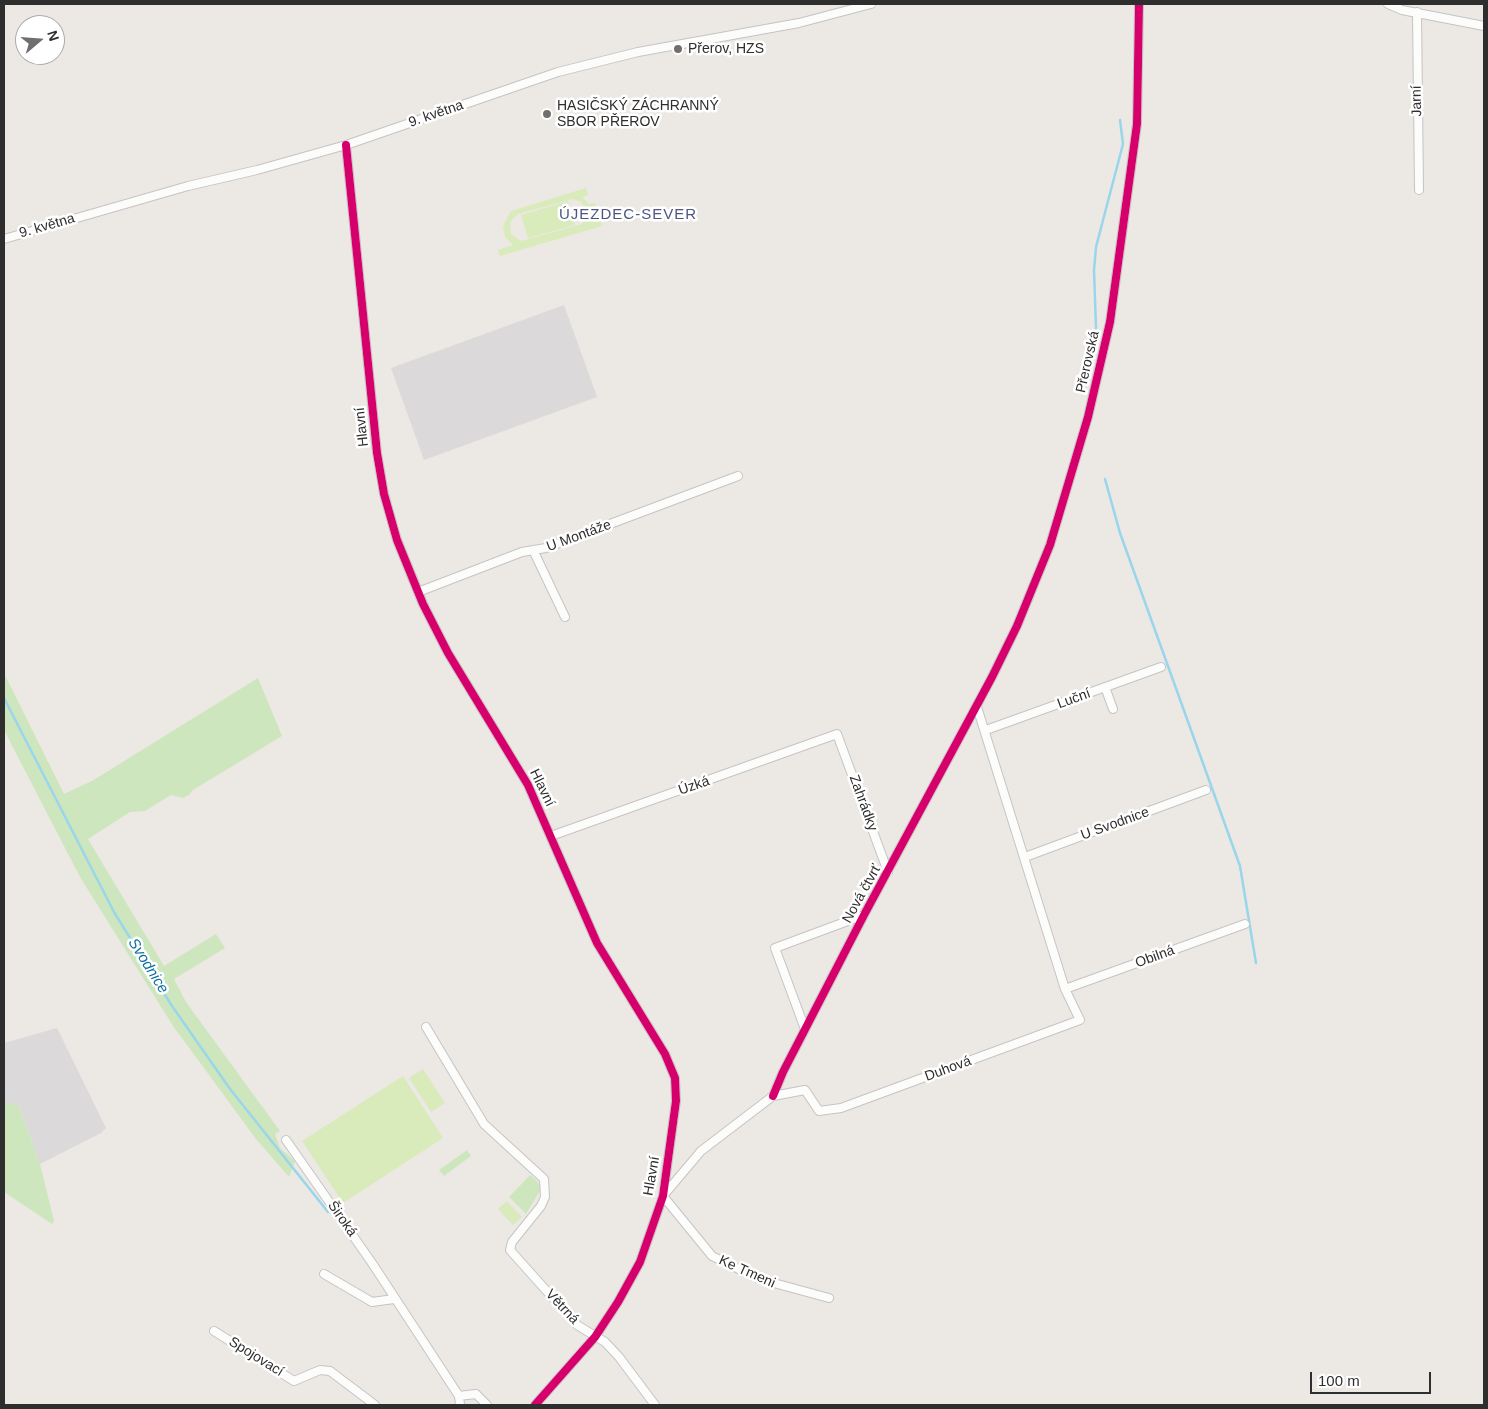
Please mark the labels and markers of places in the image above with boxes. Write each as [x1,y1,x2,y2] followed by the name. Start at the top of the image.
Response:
[688,41,764,57] place label: Přerov, HZS
[672,43,684,55] marker: Přerov, HZS
[557,98,719,130] place label: HASIČSKÝ ZÁCHRANNÝ SBOR PŘEROV
[541,108,553,120] marker: HASIČSKÝ ZÁCHRANNÝ SBOR PŘEROV

